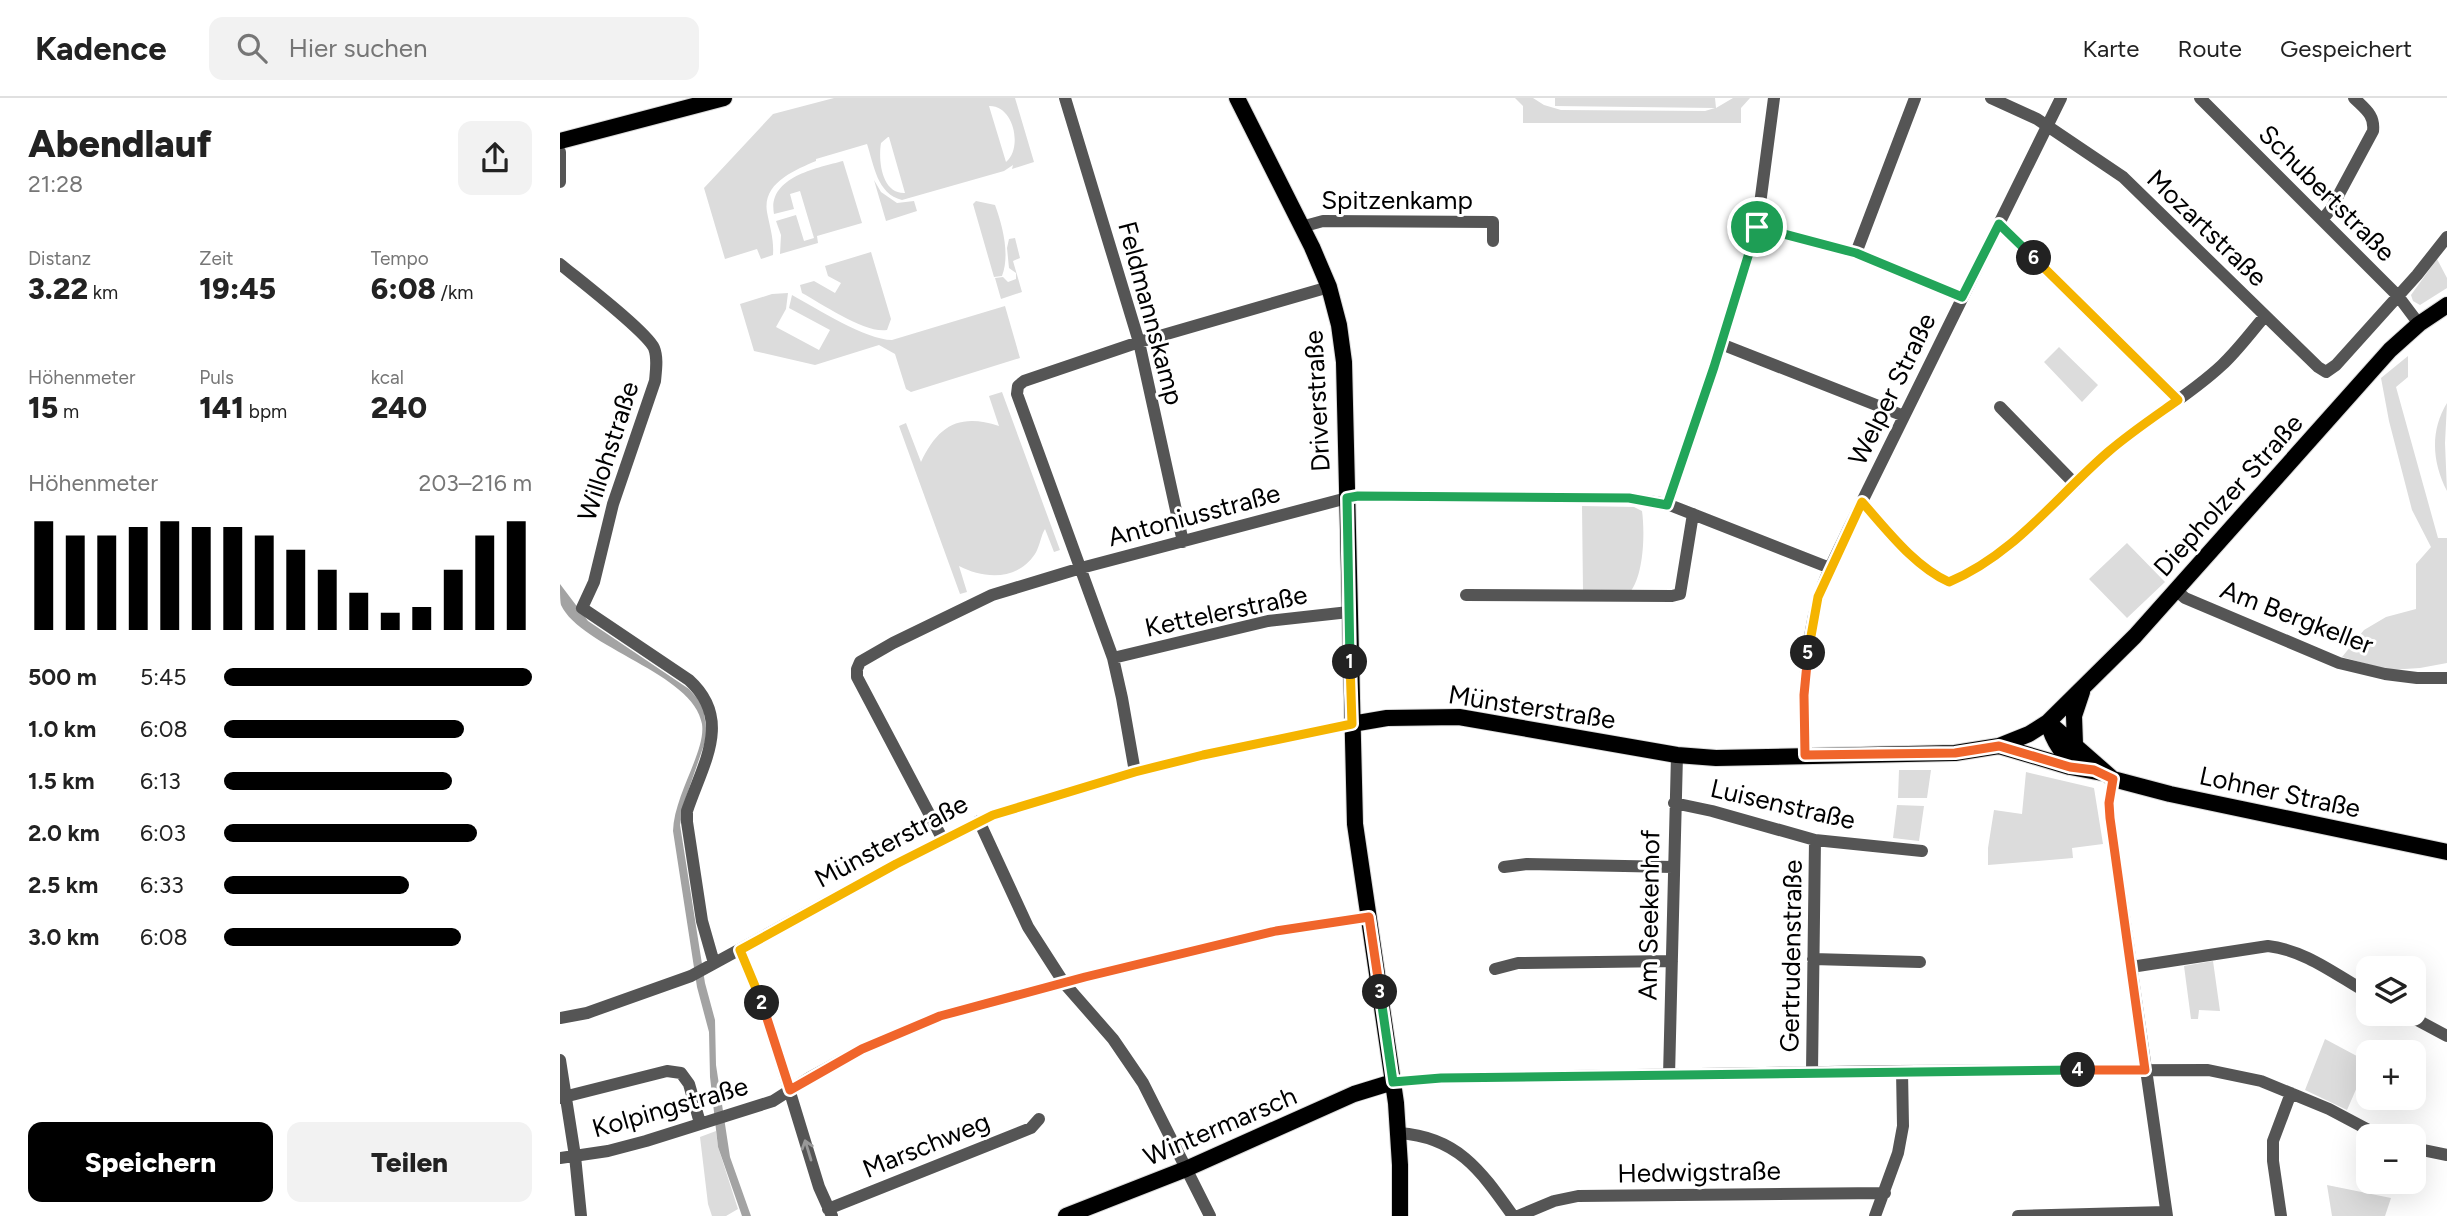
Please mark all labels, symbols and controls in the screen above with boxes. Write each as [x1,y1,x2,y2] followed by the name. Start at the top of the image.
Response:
[209,17,699,80] search box
[35,29,167,68] text: Kadence
[233,29,271,67] icon: search
[289,32,427,64] text: Hier suchen
[2083,34,2139,63] text: Karte
[2177,34,2242,63] text: Route
[2280,34,2412,63] text: Gespeichert
[2252,118,2402,268] street label: Schubertstraße
[28,121,212,167] text: Abendlauf
[458,121,532,195] button: share
[2140,163,2274,293] street label: Mozartstraße
[28,170,83,198] text: 21:28
[1321,184,1473,216] street label: Spitzenkamp
[1727,197,1787,257] pin
[1738,208,1776,246] icon: arrive
[1111,218,1191,408] street label: Feldmannskamp
[2016,240,2052,276] pin: 6
[2028,246,2039,269] text: 6
[28,247,91,270] text: Distanz
[199,247,233,270] text: Zeit
[371,247,429,270] text: Tempo
[28,270,88,307] text: 3.22
[199,270,276,307] text: 19:45
[371,270,436,307] text: 6:08
[88,281,118,304] text: km
[436,281,473,304] text: /km
[1841,308,1943,470] street label: Welper Straße
[1297,329,1337,473] street label: Driverstraße
[28,366,135,389] text: Höhenmeter
[199,366,234,389] text: Puls
[371,366,404,389] text: kcal
[570,377,646,525] street label: Willohstraße
[28,389,58,426] text: 15
[199,389,244,426] text: 141
[371,389,427,426] text: 240
[58,400,79,423] text: m
[244,400,287,423] text: bpm
[2147,407,2309,583] street label: Diepholzer Straße
[28,469,158,497] text: Höhenmeter
[419,469,532,497] text: 203–216 m
[1104,477,1284,553] street label: Antoniusstraße
[2216,573,2378,661] street label: Am Bergkeller
[1142,578,1310,644] street label: Kettelerstraße
[1790,636,1826,670] pin: 5
[1802,641,1813,664] text: 5
[1332,644,1368,680] pin: 1
[1345,650,1354,673] text: 1
[28,663,97,691] text: 500 m
[140,663,187,691] text: 5:45
[1446,678,1618,736] street label: Münsterstraße
[28,715,96,743] text: 1.0 km
[140,715,188,743] text: 6:08
[2197,759,2363,825] street label: Lohner Straße
[28,767,95,795] text: 1.5 km
[140,767,181,795] text: 6:13
[1707,772,1859,836] street label: Luisenstraße
[809,787,973,895] street label: Münsterstraße
[28,819,100,847] text: 2.0 km
[140,819,186,847] text: 6:03
[1632,829,1666,1001] street label: Am Seekenhof
[1773,859,1809,1053] street label: Gertrudenstraße
[28,871,98,899] text: 2.5 km
[140,871,184,899] text: 6:33
[28,923,99,951] text: 3.0 km
[140,923,188,951] text: 6:08
[2356,956,2426,1194] map controls
[2356,956,2426,1026] button: layers
[1362,974,1398,1010] pin: 3
[1374,980,1385,1003] text: 3
[744,986,780,1020] pin: 2
[756,991,767,1014] text: 2
[2356,1040,2426,1110] button: +
[2060,1052,2096,1088] pin: 4
[2071,1058,2084,1081] text: 4
[588,1070,752,1144] street label: Kolpingstraße
[1139,1079,1301,1173] street label: Wintermarsch
[858,1105,994,1185] street label: Marschweg
[28,1122,273,1202] button: Speichern
[287,1122,532,1202] button: Teilen
[2356,1124,2426,1194] button: −
[800,1139,813,1161] one-way arrow
[1617,1155,1781,1189] street label: Hedwigstraße

